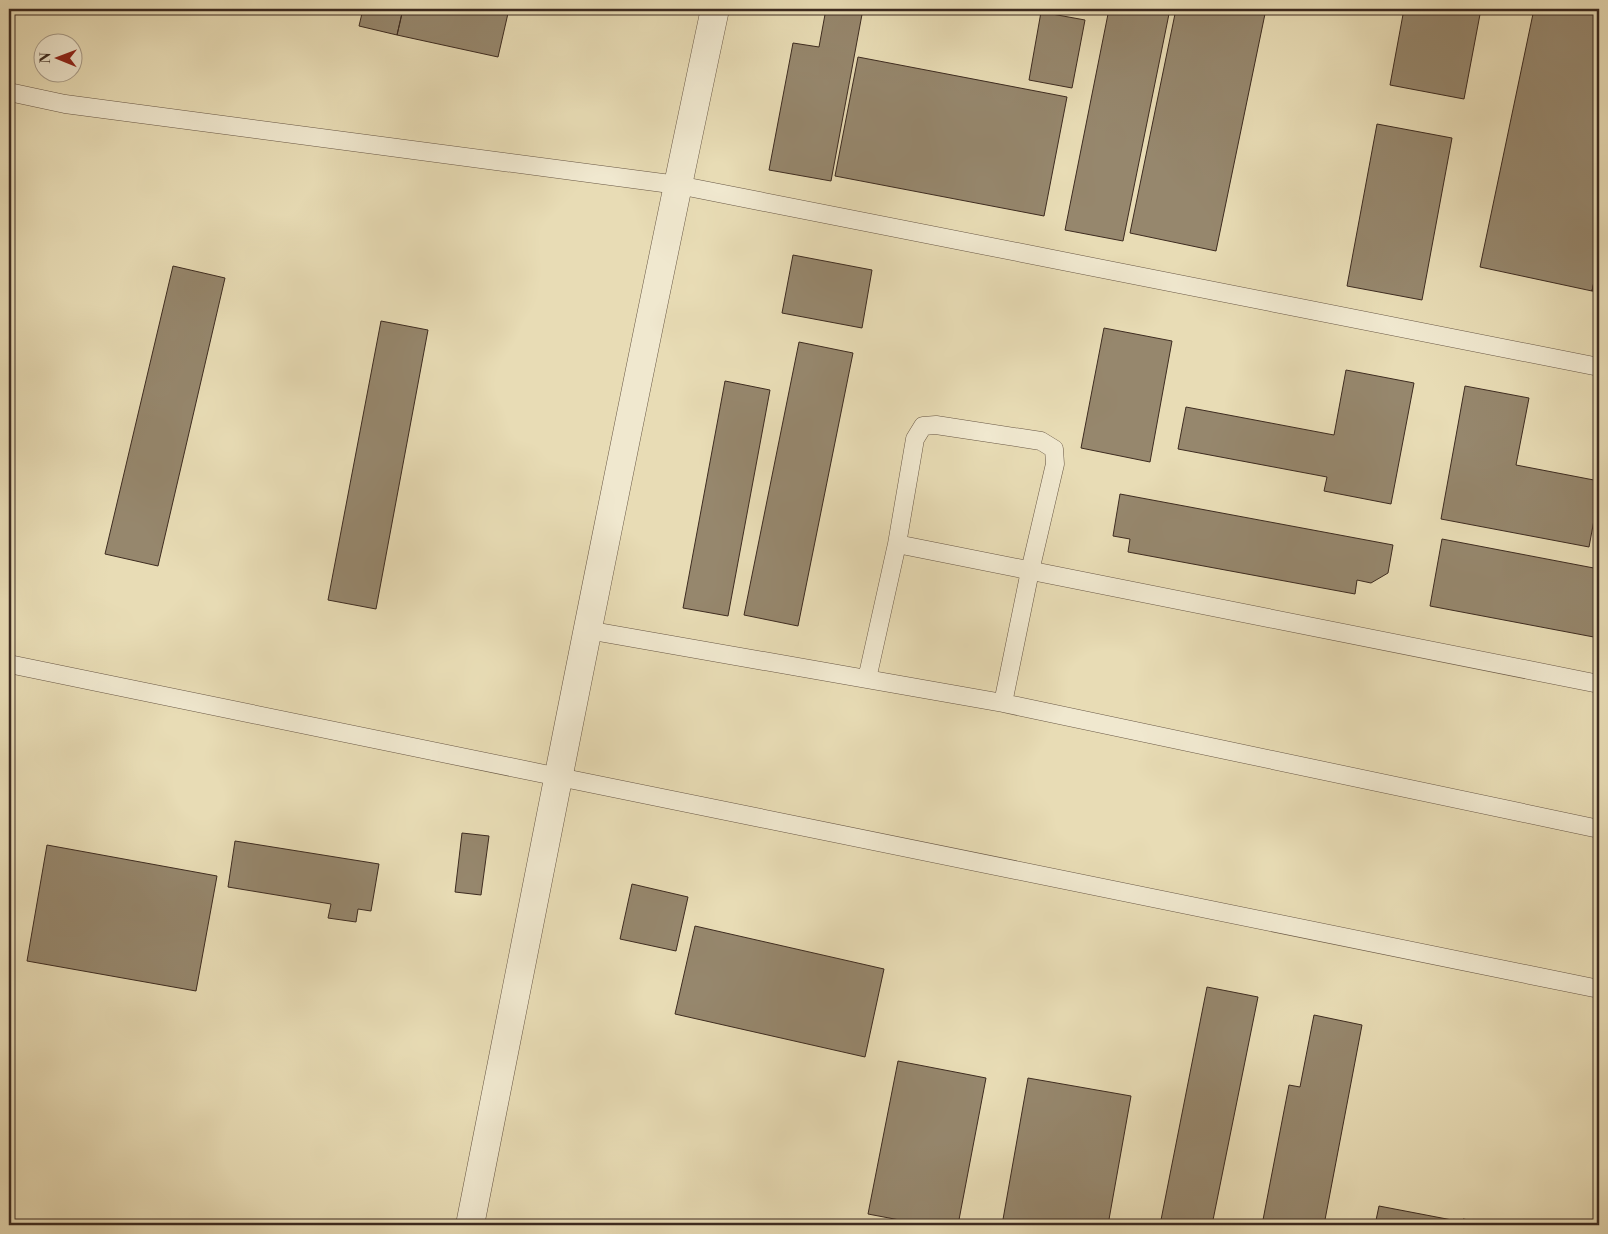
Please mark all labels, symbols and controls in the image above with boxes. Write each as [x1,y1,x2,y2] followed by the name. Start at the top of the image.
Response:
[32,32,82,82] north arrow
[37,52,55,63] text: N

